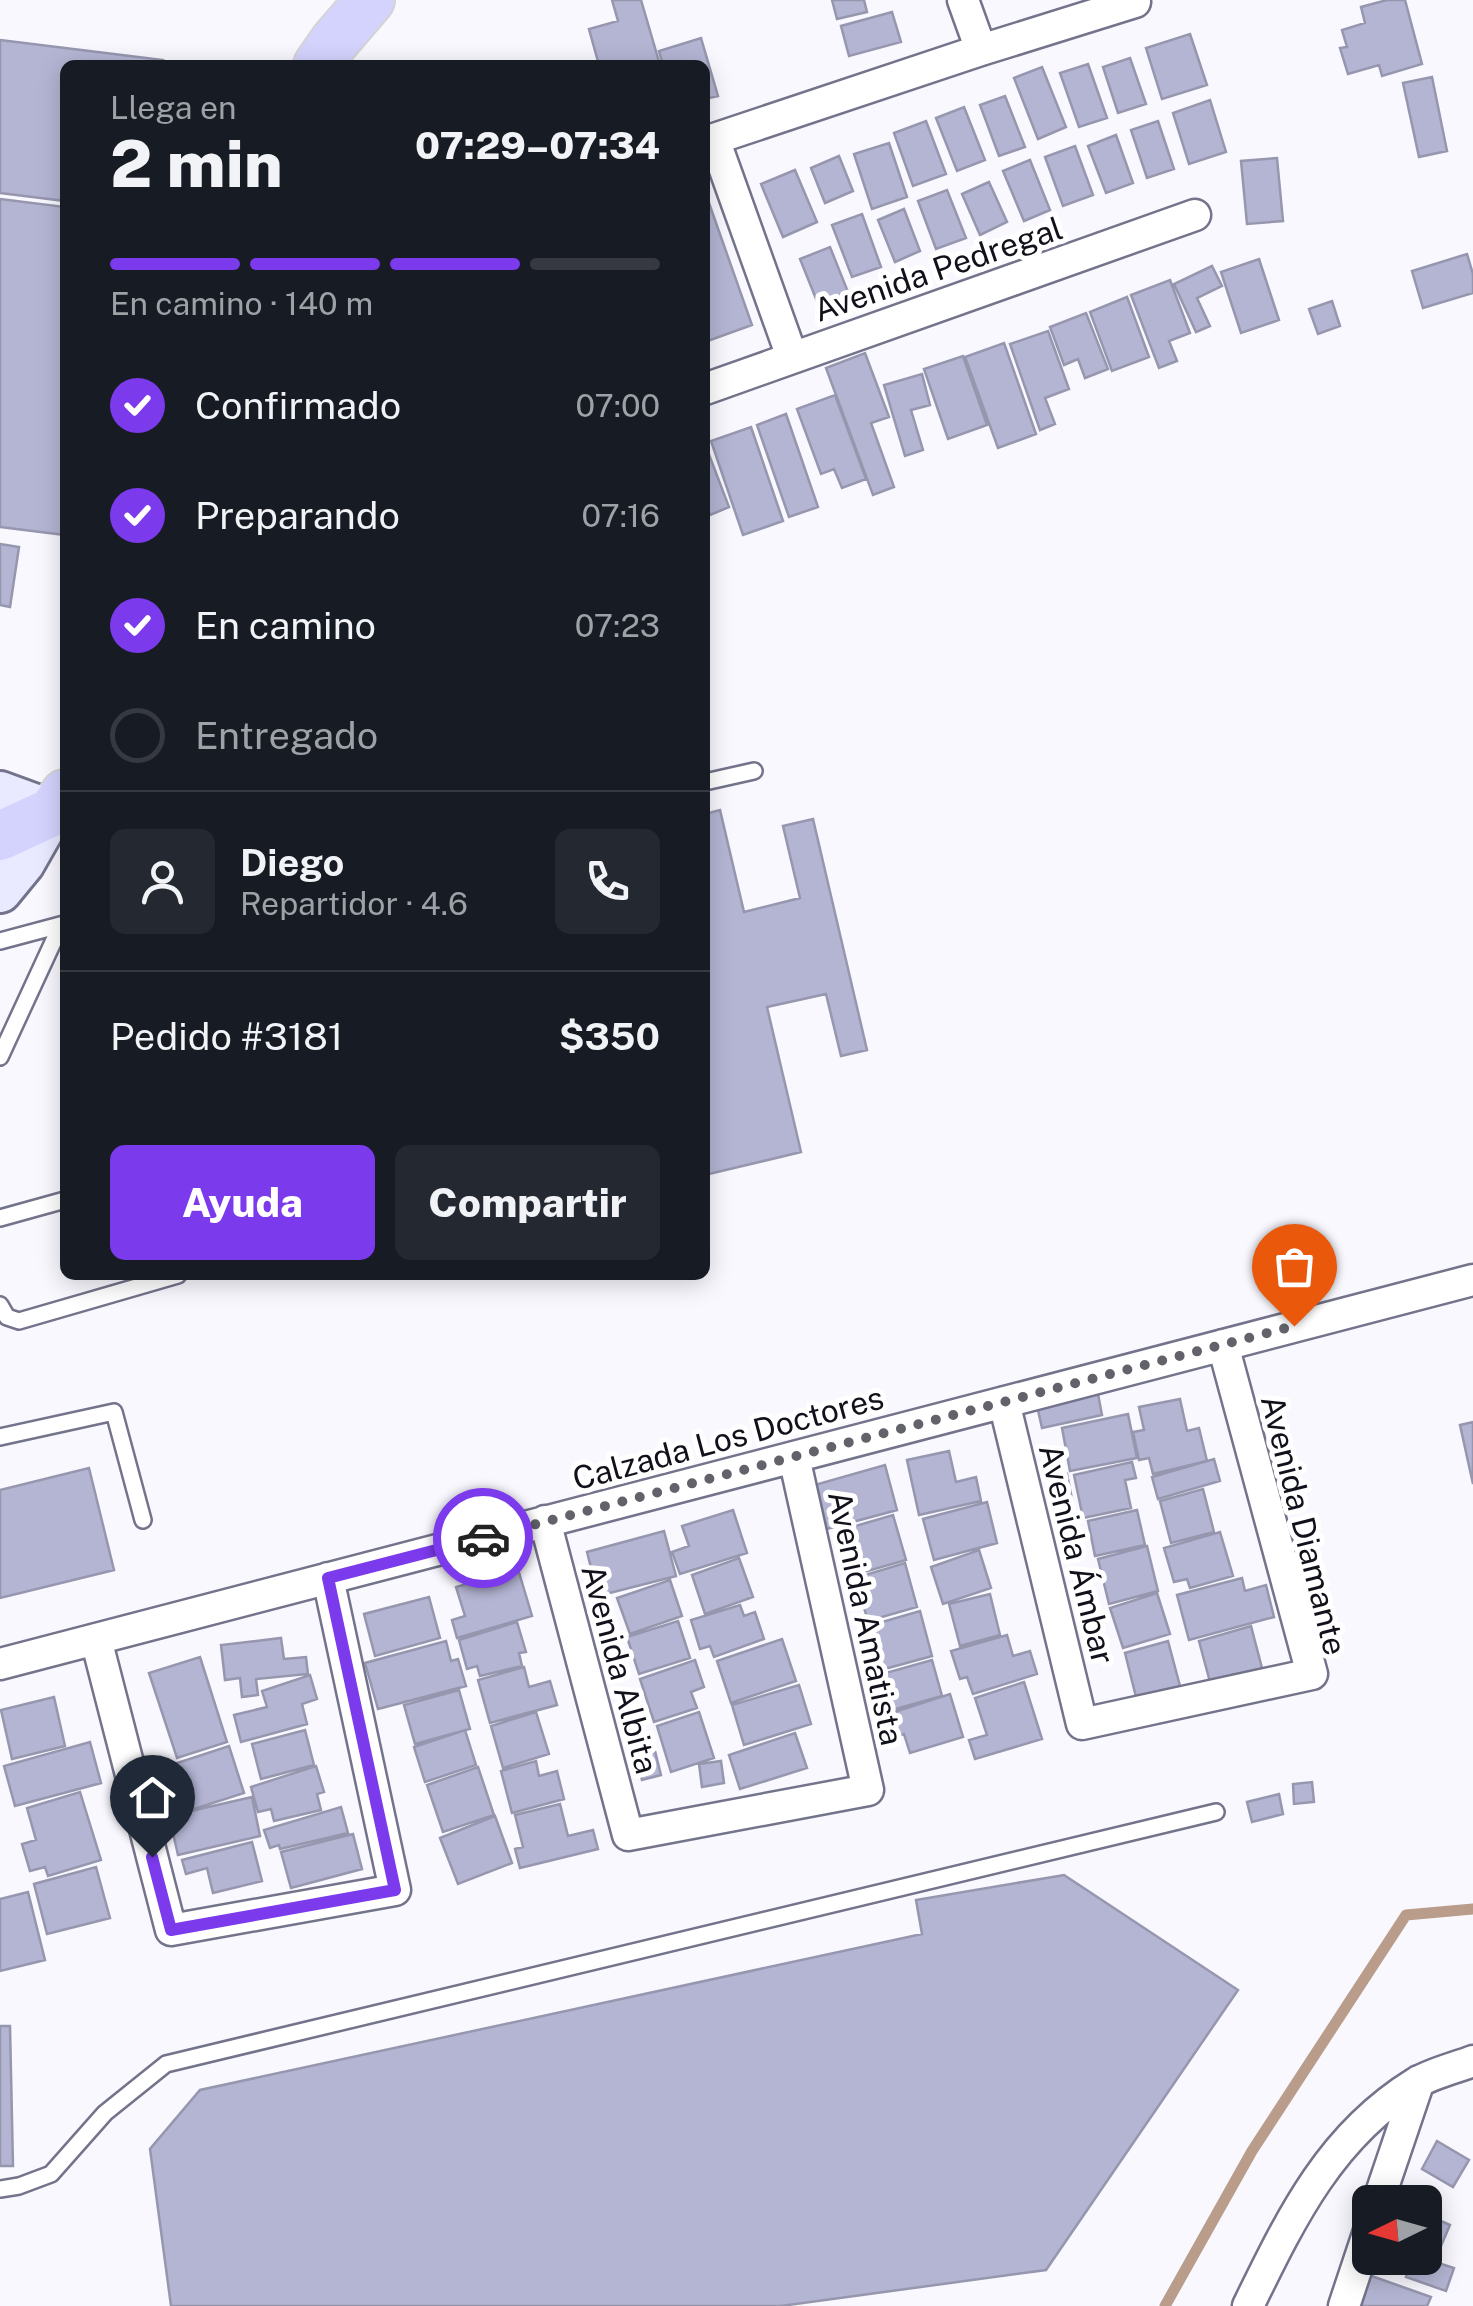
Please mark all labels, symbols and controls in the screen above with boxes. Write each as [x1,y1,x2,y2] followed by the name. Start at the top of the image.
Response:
[110,89,236,126] text: Llega en
[415,123,660,168] text: 07:29–07:34
[110,125,283,202] text: 2 min
[809,209,1067,329] street label: Avenida Pedregal
[110,285,373,322] text: En camino · 140 m
[110,378,165,433] icon: check
[195,383,401,428] text: Confirmado
[576,387,660,424] text: 07:00
[110,488,165,543] icon: check
[195,493,400,538] text: Preparando
[582,497,660,534] text: 07:16
[110,598,165,653] icon: check
[195,603,376,648] text: En camino
[575,607,660,644] text: 07:23
[195,713,378,758] text: Entregado
[110,829,215,934] button: person
[555,829,660,934] button: phone
[240,840,344,885] text: Diego
[240,885,468,922] text: Repartidor · 4.6
[110,1014,343,1059] text: Pedido #3181
[559,1014,660,1059] text: $350
[110,1145,375,1260] button: Ayuda
[395,1145,660,1260] button: Compartir
[1252,1224,1337,1327] pin
[1267,1239,1322,1294] icon: bag
[568,1379,888,1497] street label: Calzada Los Doctores
[1254,1391,1354,1659] street label: Avenida Diamante
[1032,1440,1122,1668] street label: Avenida Ámbar
[821,1487,911,1749] street label: Avenida Amatista
[433,1488,533,1588] courier
[456,1511,511,1566] icon: car
[574,1560,666,1778] street label: Avenida Albita
[110,1755,195,1858] pin
[125,1770,180,1825] icon: home
[1352,2185,1442,2275] north arrow
[1352,2185,1442,2275] map controls

